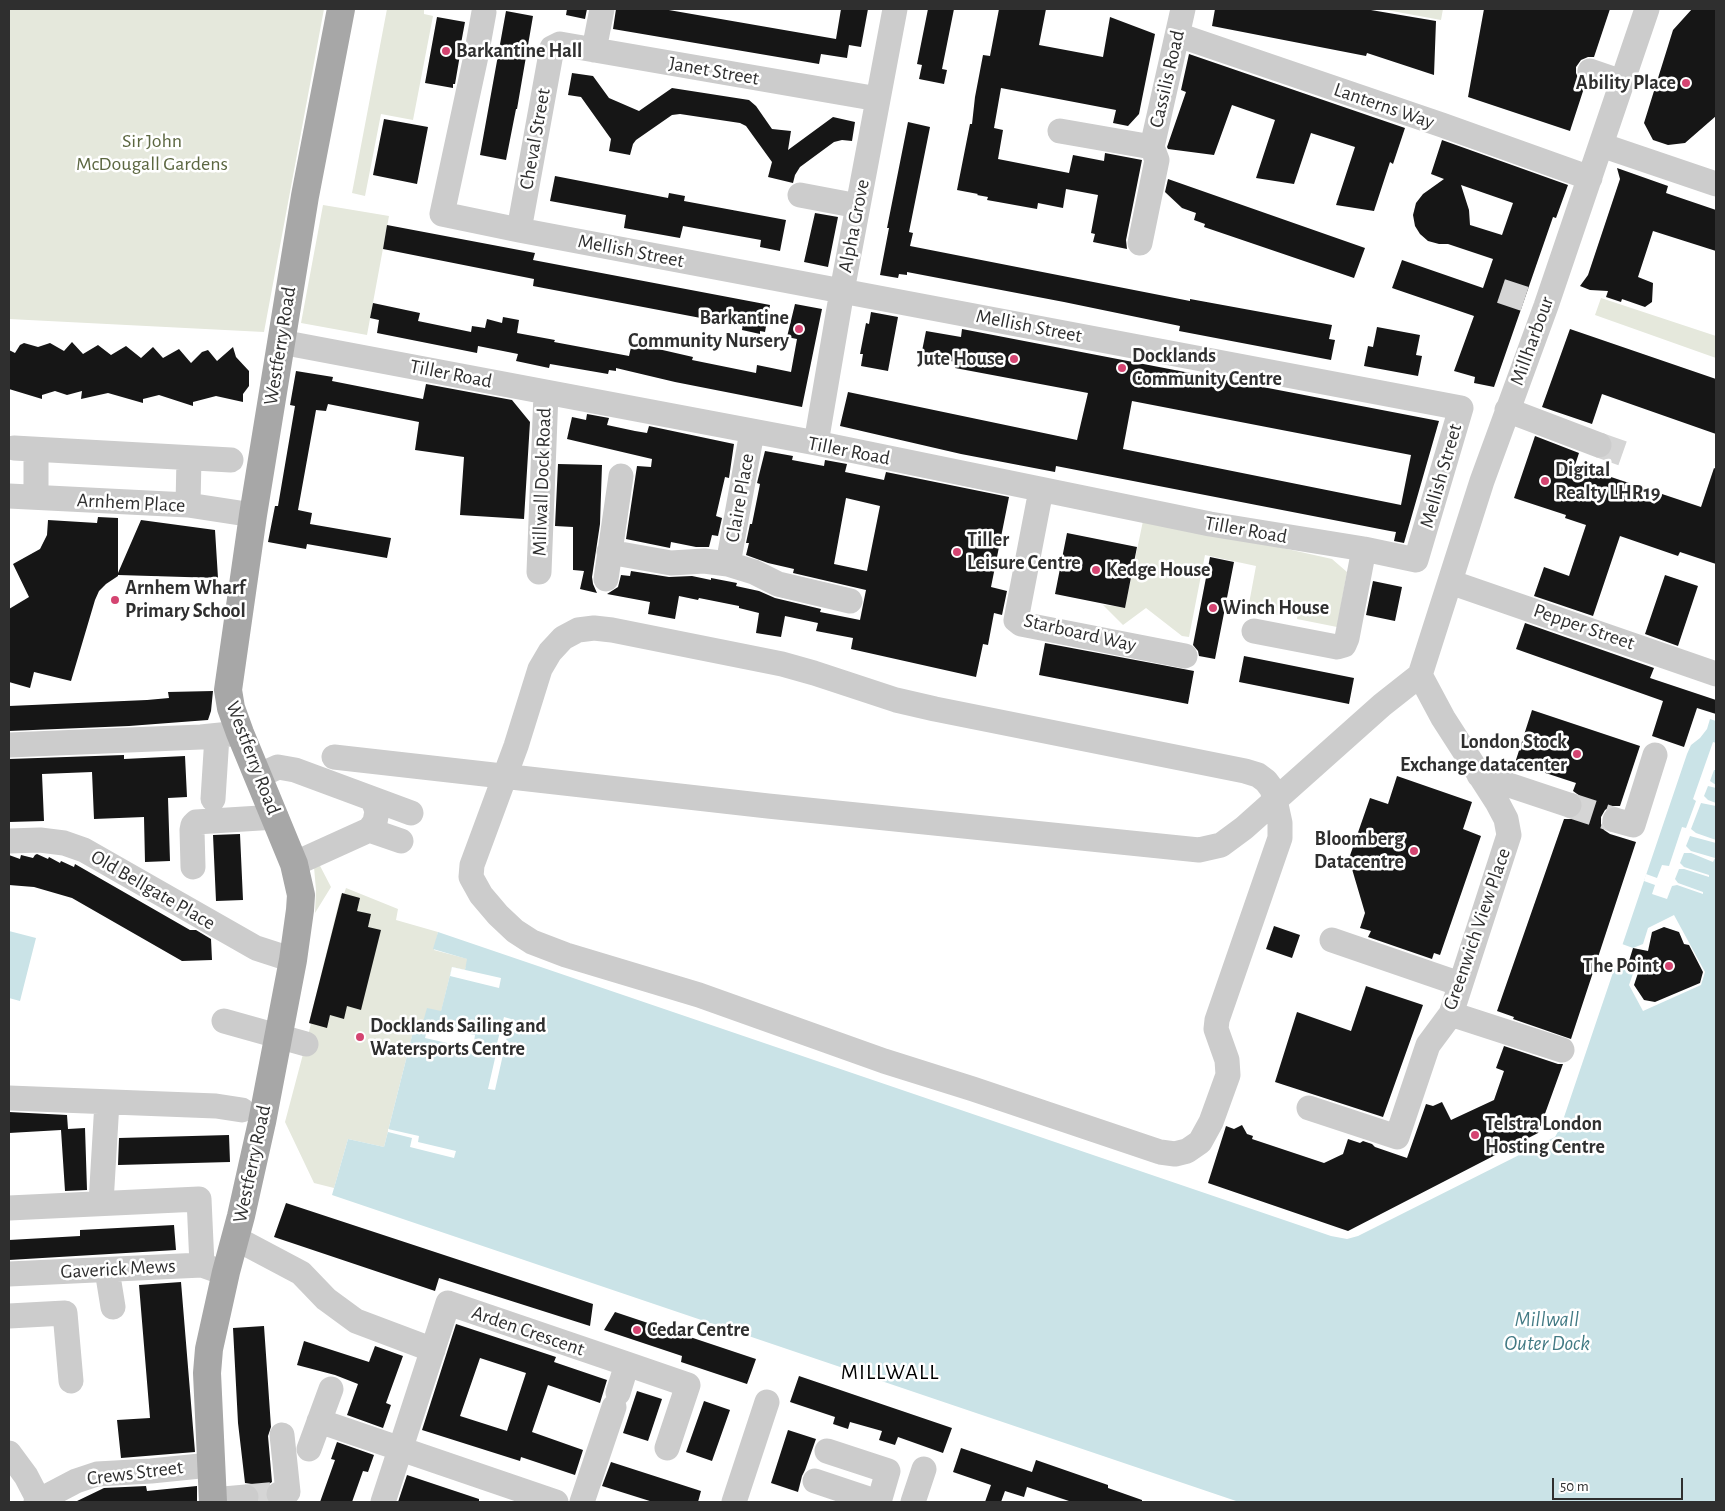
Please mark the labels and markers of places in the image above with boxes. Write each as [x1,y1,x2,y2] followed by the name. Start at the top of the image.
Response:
[456,39,582,63] place label: Barkantine Hall
[440,45,452,57] marker: Barkantine Hall
[1576,71,1676,95] place label: Ability Place
[1680,77,1692,89] marker: Ability Place
[628,306,789,353] place label: Barkantine Community Nursery
[793,323,805,335] marker: Barkantine Community Nursery
[1132,344,1282,391] place label: Docklands Community Centre
[917,347,1004,371] place label: Jute House
[1008,353,1020,365] marker: Jute House
[1116,362,1128,374] marker: Docklands Community Centre
[1555,458,1660,505] place label: Digital Realty LHR19
[1539,475,1551,487] marker: Digital Realty LHR19
[967,528,1081,575] place label: Tiller Leisure Centre
[951,546,963,558] marker: Tiller Leisure Centre
[1106,558,1211,582] place label: Kedge House
[1090,564,1102,576] marker: Kedge House
[125,576,246,623] place label: Arnhem Wharf Primary School
[109,594,121,606] marker: Arnhem Wharf Primary School
[1223,596,1329,620] place label: Winch House
[1207,602,1219,614] marker: Winch House
[1400,730,1567,777] place label: London Stock Exchange datacenter
[1571,748,1583,760] marker: London Stock Exchange datacenter
[1314,827,1404,874] place label: Bloomberg Datacentre
[1408,845,1420,857] marker: Bloomberg Datacentre
[1583,954,1659,978] place label: The Point
[1663,960,1675,972] marker: The Point
[370,1014,546,1061] place label: Docklands Sailing and Watersports Centre
[354,1031,366,1043] marker: Docklands Sailing and Watersports Centre
[1485,1112,1605,1159] place label: Telstra London Hosting Centre
[1469,1129,1481,1141] marker: Telstra London Hosting Centre
[647,1318,750,1342] place label: Cedar Centre
[631,1324,643,1336] marker: Cedar Centre

